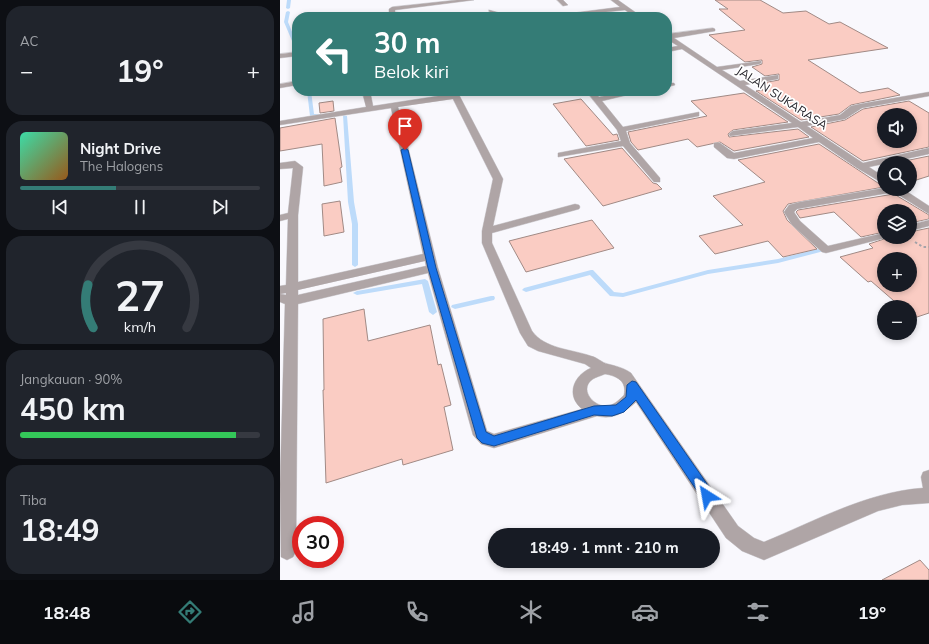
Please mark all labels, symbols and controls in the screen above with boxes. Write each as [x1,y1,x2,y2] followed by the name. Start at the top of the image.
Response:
[374,25,440,60] text: 30 m
[308,28,360,80] icon: left
[20,33,38,49] text: AC
[116,52,164,90] text: 19°
[20,57,33,85] text: −
[247,57,260,85] text: +
[374,60,449,83] text: Belok kiri
[734,63,831,133] street label: JALAN SUKARASA
[877,108,917,340] map controls
[877,108,917,148] button: sound
[388,109,422,150] pin
[394,115,416,137] icon: arrive
[80,139,161,158] text: Night Drive
[877,156,917,196] button: search
[80,158,163,174] text: The Halogens
[49,196,71,218] icon: previous
[129,196,151,218] icon: pause
[209,196,231,218] icon: next
[877,204,917,244] button: layers
[877,252,917,292] button: +
[115,269,165,321] text: 27
[877,300,917,340] button: −
[124,318,156,336] text: km/h
[20,371,122,387] text: Jangkauan · 90%
[20,390,126,428] text: 450 km
[686,475,728,517] position arrow
[20,492,47,508] text: Tiba
[20,511,99,549] text: 18:49
[292,516,344,568] speed limit sign: 30
[529,538,679,557] text: 18:49 · 1 mnt · 210 m
[176,598,204,626] icon: directions
[290,598,318,626] icon: music
[403,598,431,626] icon: phone
[517,598,545,626] icon: climate
[631,598,659,626] icon: car
[744,598,772,626] icon: filters
[43,601,90,624] text: 18:48
[858,601,886,624] text: 19°

